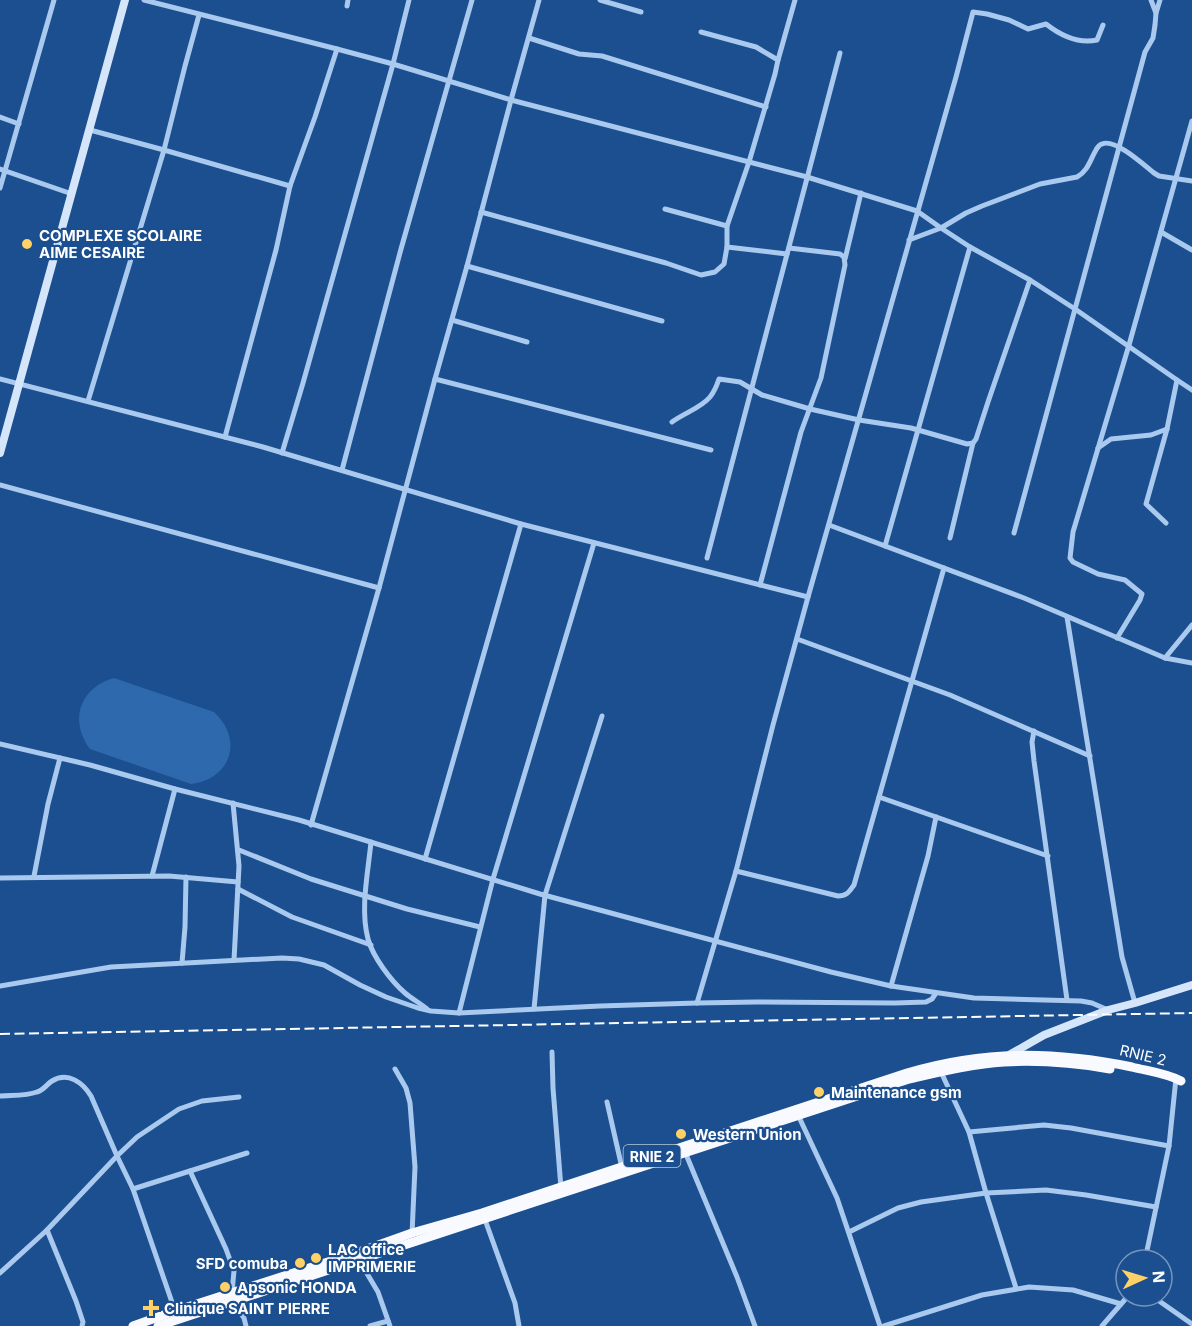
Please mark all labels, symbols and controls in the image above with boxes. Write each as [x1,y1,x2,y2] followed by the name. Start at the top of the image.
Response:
[39,226,202,262] place label: COMPLEXE SCOLAIRE AIME CESAIRE
[20,237,34,251] marker: COMPLEXE SCOLAIRE AIME CESAIRE
[1118,1040,1168,1070] street label: RNIE 2
[831,1083,962,1102] place label: Maintenance gsm
[812,1085,826,1099] marker: Maintenance gsm
[693,1125,801,1144] place label: Western Union
[674,1127,688,1141] marker: Western Union
[624,1145,680,1167] road number: RNIE 2
[328,1240,416,1276] place label: LAC office IMPRIMERIE
[1114,1248,1174,1308] north arrow
[309,1251,323,1265] marker: LAC office IMPRIMERIE
[196,1254,288,1273] place label: SFD comuba
[293,1256,307,1270] marker: SFD comuba
[1149,1270,1169,1284] text: N
[237,1278,357,1297] place label: Apsonic HONDA
[218,1280,232,1294] marker: Apsonic HONDA
[142,1299,160,1317] marker: Clinique SAINT PIERRE
[164,1299,330,1318] place label: Clinique SAINT PIERRE

